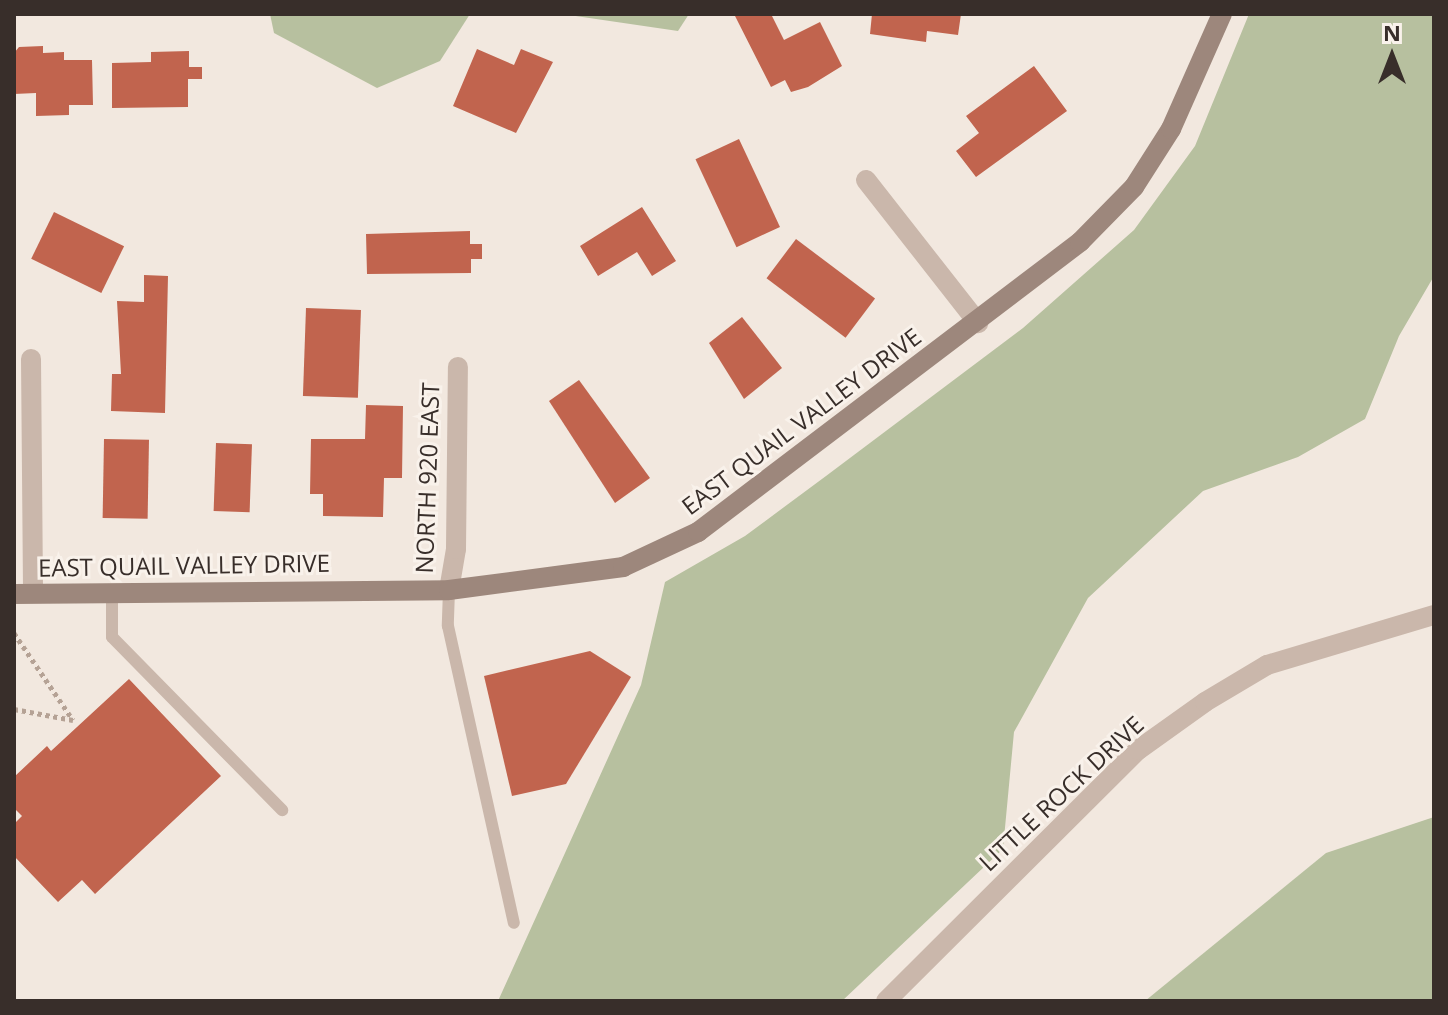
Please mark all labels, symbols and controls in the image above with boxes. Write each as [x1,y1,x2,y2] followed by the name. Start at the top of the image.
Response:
[1352,16,1432,96] north arrow
[1383,17,1401,47] text: N
[676,322,926,520] street label: EAST QUAIL VALLEY DRIVE
[409,382,445,574] street label: NORTH 920 EAST
[38,548,330,582] street label: EAST QUAIL VALLEY DRIVE
[973,710,1149,876] street label: LITTLE ROCK DRIVE

